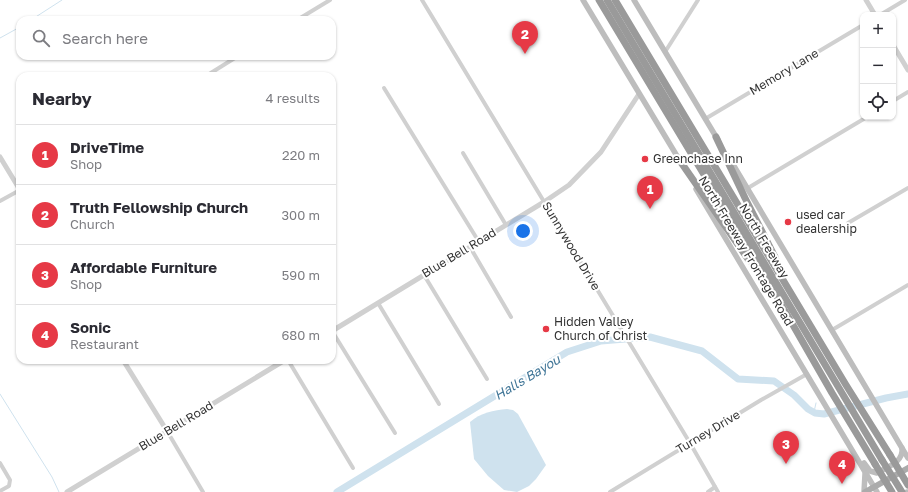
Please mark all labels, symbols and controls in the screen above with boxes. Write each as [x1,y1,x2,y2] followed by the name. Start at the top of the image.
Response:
[860,12,896,120] map controls
[860,12,896,48] button: +
[16,16,336,60] search box
[512,21,538,54] pin: 2
[30,27,52,49] icon: search
[62,29,148,47] text: Search here
[746,45,821,98] street label: Memory Lane
[860,48,896,84] button: −
[860,84,896,120] button: locate
[32,88,92,109] text: Nearby
[266,90,320,106] text: 4 results
[70,138,144,156] text: DriveTime
[42,147,48,163] text: 1
[282,147,320,163] text: 220 m
[653,151,743,166] place label: Greenchase Inn
[640,154,650,164] marker: Greenchase Inn
[70,156,102,172] text: Shop
[696,173,797,328] street label: North Freeway Frontage Road
[637,176,663,209] pin: 1
[70,198,248,216] text: Truth Fellowship Church
[539,199,604,293] street label: Sunnywood Drive
[736,201,793,281] street label: North Freeway
[41,207,49,223] text: 2
[282,207,320,223] text: 300 m
[796,207,857,236] place label: used car dealership
[70,216,115,232] text: Church
[783,217,793,227] marker: used car dealership
[513,221,533,241] your location
[419,224,499,281] street label: Blue Bell Road
[70,258,217,276] text: Affordable Furniture
[41,267,49,283] text: 3
[282,267,320,283] text: 590 m
[70,276,102,292] text: Shop
[554,314,648,343] place label: Hidden Valley Church of Christ
[70,318,111,336] text: Sonic
[541,324,551,334] marker: Hidden Valley Church of Christ
[41,327,49,343] text: 4
[281,327,320,343] text: 680 m
[70,336,139,352] text: Restaurant
[491,350,564,403] water label: Halls Bayou
[136,397,216,454] street label: Blue Bell Road
[673,407,742,457] street label: Turney Drive
[773,431,799,464] pin: 3
[829,451,855,484] pin: 4

